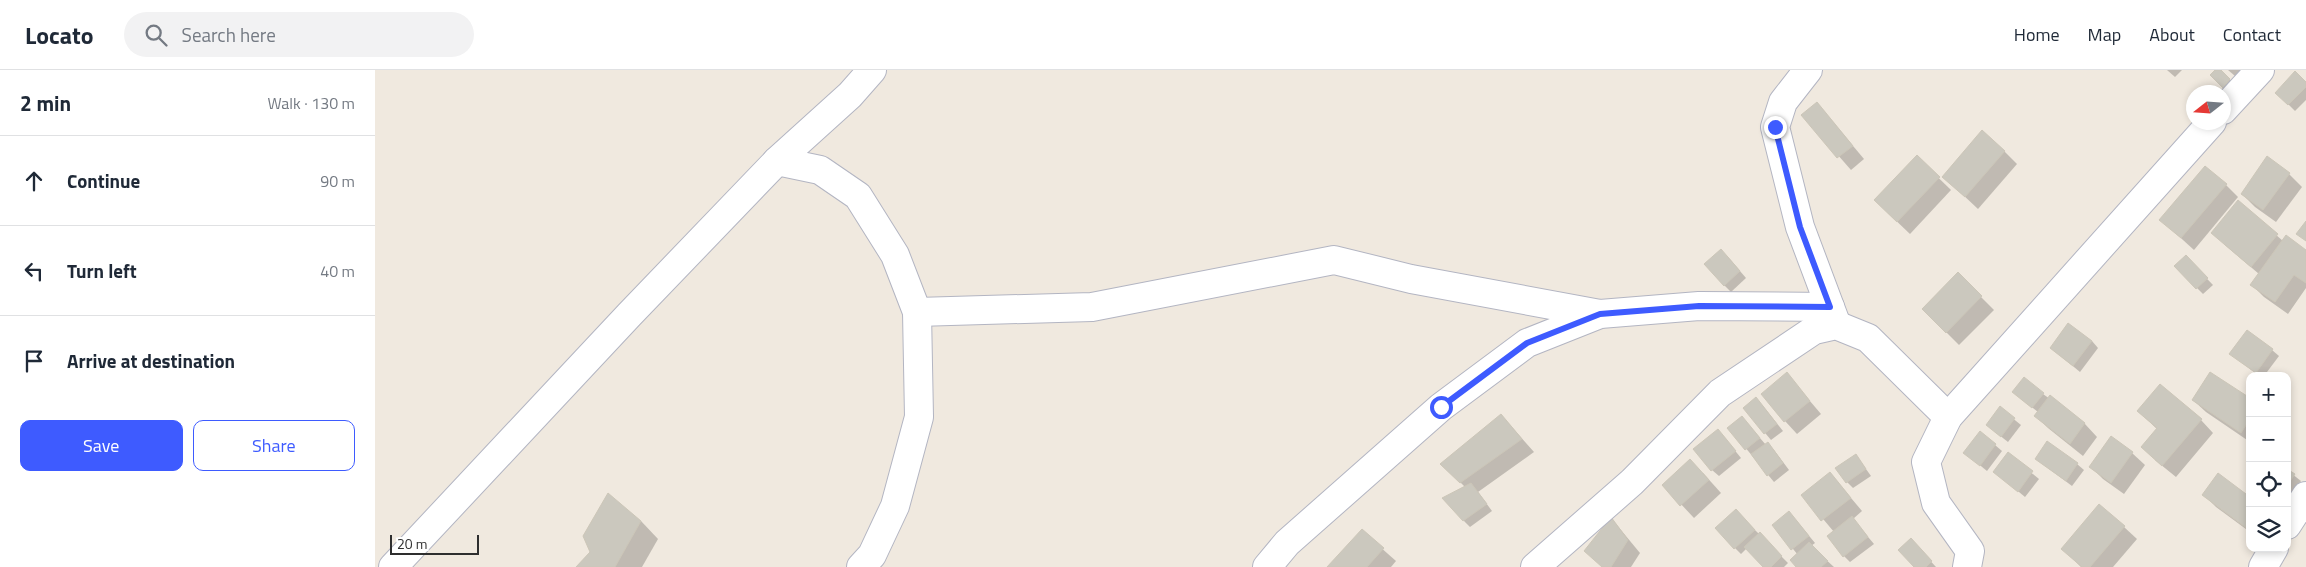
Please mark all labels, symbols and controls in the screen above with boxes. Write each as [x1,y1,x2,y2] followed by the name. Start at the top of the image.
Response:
[124,12,474,57] search box
[25,17,94,53] text: Locato
[182,20,276,49] text: Search here
[142,21,170,49] icon: search
[2014,21,2060,48] text: Home
[2088,21,2121,48] text: Map
[2149,21,2195,48] text: About
[2223,21,2281,48] text: Contact
[2186,85,2231,130] north arrow
[20,87,71,119] text: 2 min
[267,91,355,115] text: Walk · 130 m
[1764,116,1787,139] route end
[67,166,140,195] text: Continue
[20,167,48,195] icon: ahead
[320,169,355,193] text: 90 m
[67,256,137,285] text: Turn left
[20,257,48,285] icon: left
[320,259,355,283] text: 40 m
[67,346,235,375] text: Arrive at destination
[20,347,48,375] icon: arrive
[2246,372,2291,552] map controls
[2246,372,2291,417] button: +
[1430,396,1453,419] route start
[2246,417,2291,462] button: −
[20,420,183,471] button: Save
[193,420,355,471] button: Share
[2246,462,2291,507] button: locate
[2246,507,2291,552] button: layers
[390,532,479,555] scale bar
[397,533,427,554] text: 20 m

